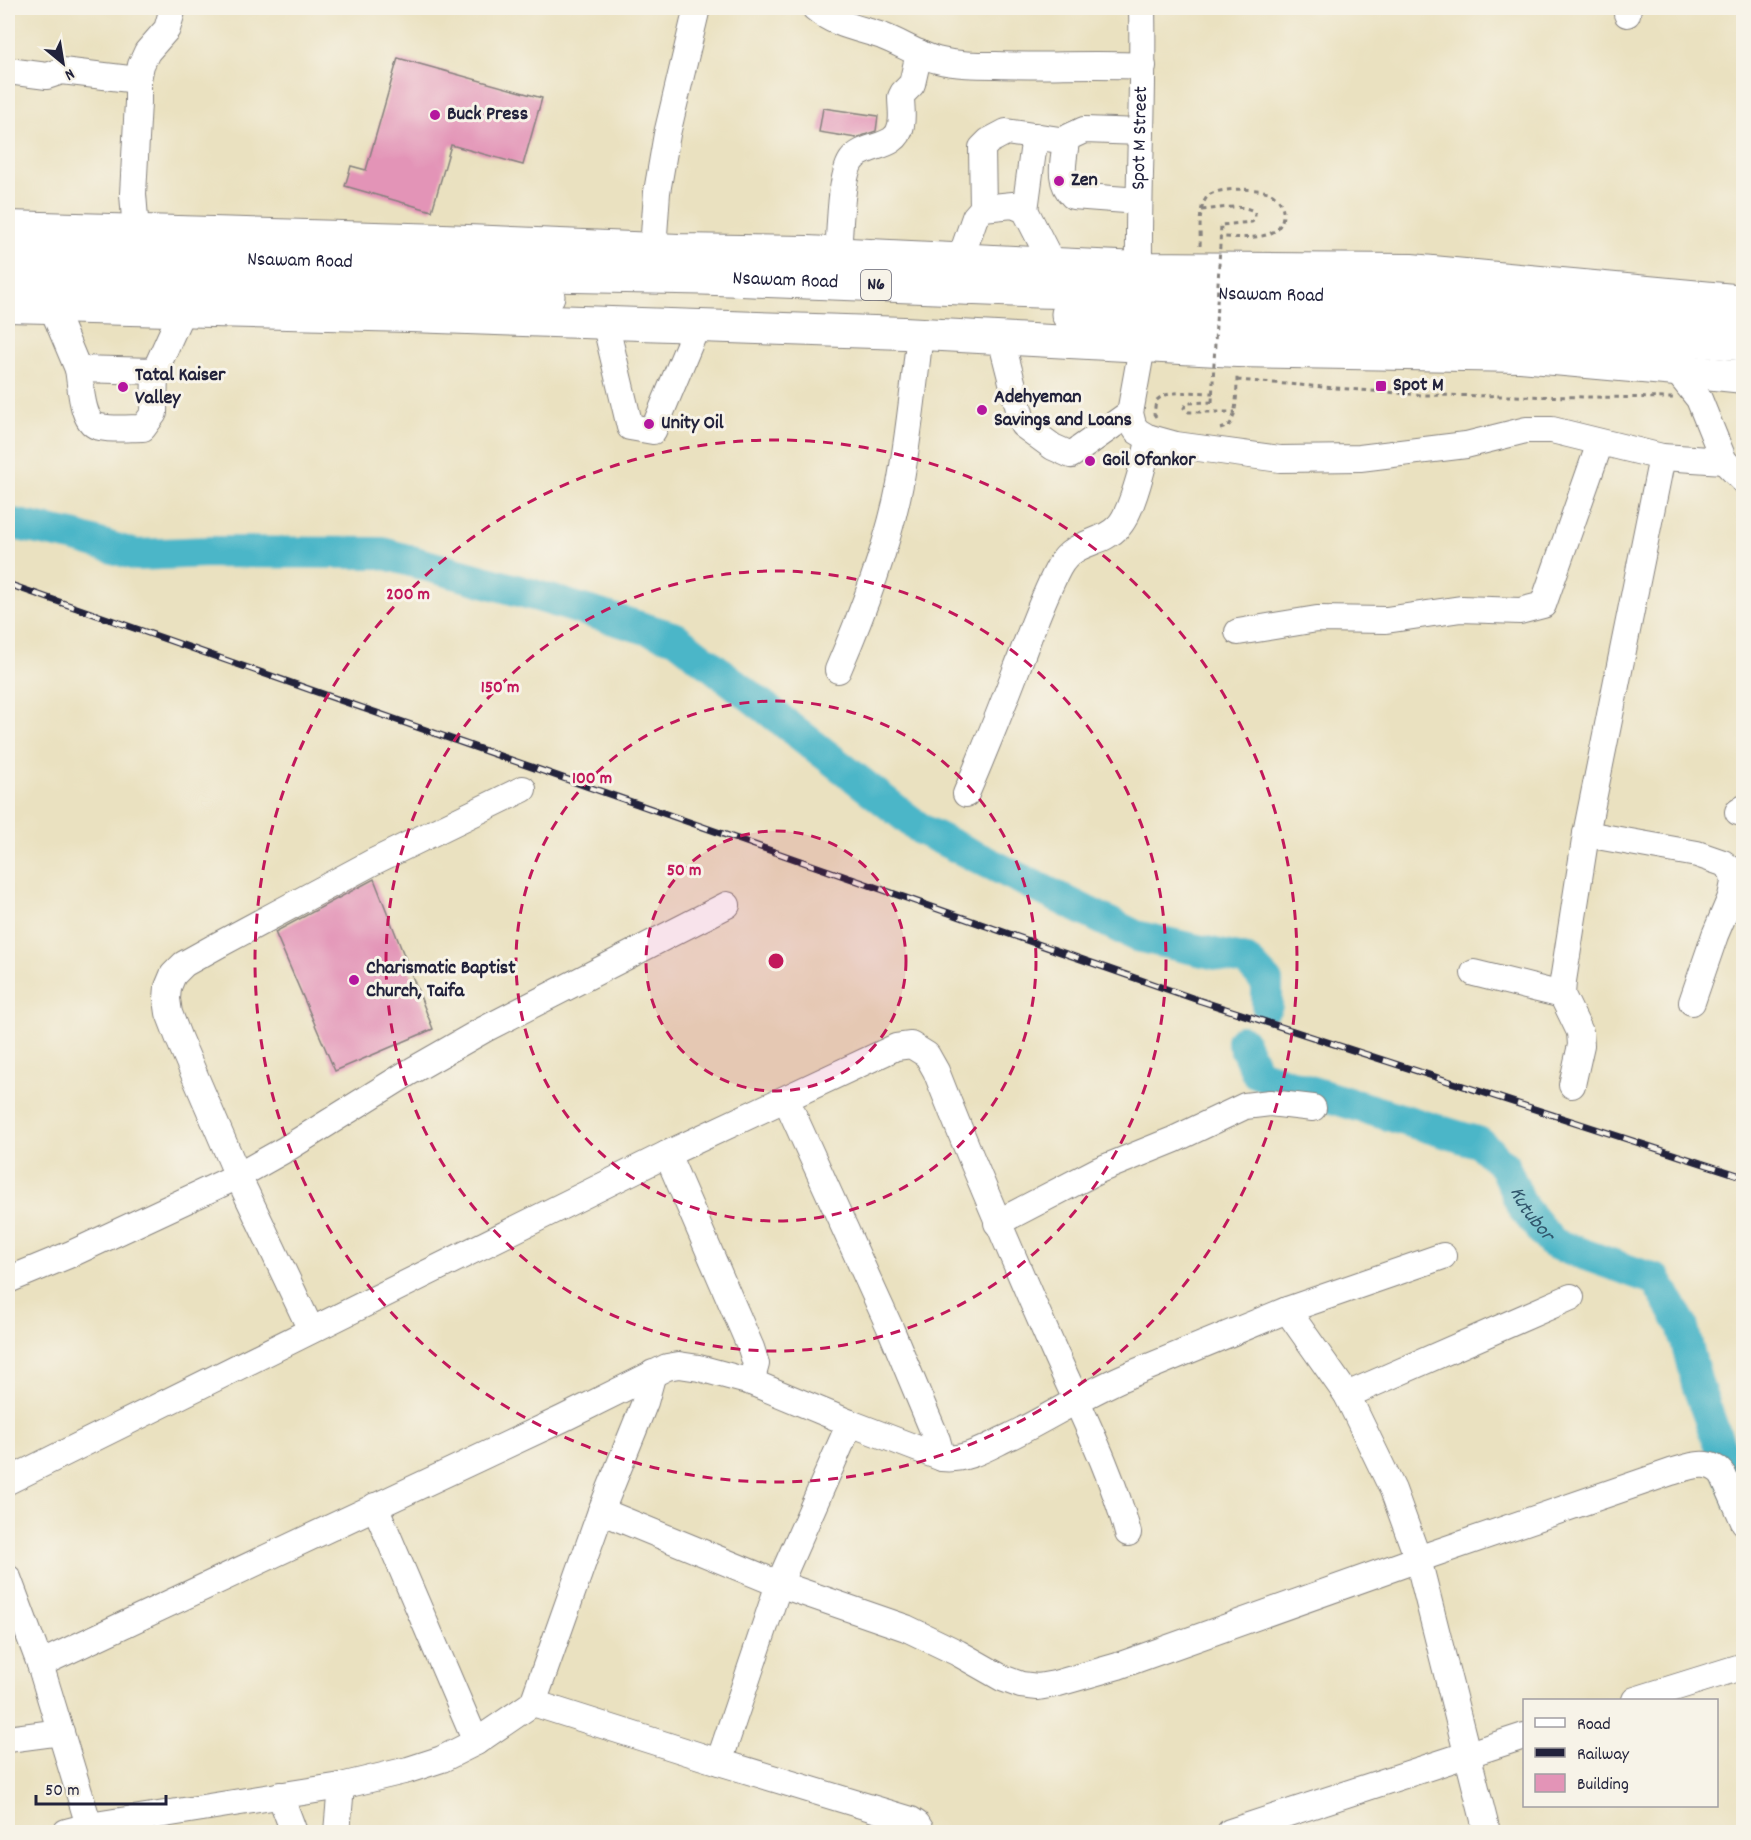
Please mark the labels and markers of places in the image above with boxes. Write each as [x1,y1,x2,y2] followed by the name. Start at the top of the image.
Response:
[447,101,528,129] place label: Buck Press
[428,108,442,122] marker: Buck Press
[1071,167,1098,195] place label: Zen
[1052,174,1066,188] marker: Zen
[135,362,226,413] place label: Tatal Kaiser Valley
[1393,372,1444,400] place label: Spot M
[1374,379,1388,393] marker: Spot M
[116,380,130,394] marker: Tatal Kaiser Valley
[994,384,1132,435] place label: Adehyeman Savings and Loans
[975,403,989,417] marker: Adehyeman Savings and Loans
[661,410,724,438] place label: Unity Oil
[642,417,656,431] marker: Unity Oil
[1102,447,1196,475] place label: Goil Ofankor
[1083,454,1097,468] marker: Goil Ofankor
[766,951,786,971] centre of rings
[366,955,516,1006] place label: Charismatic Baptist Church, Taifa
[347,973,361,987] marker: Charismatic Baptist Church, Taifa

